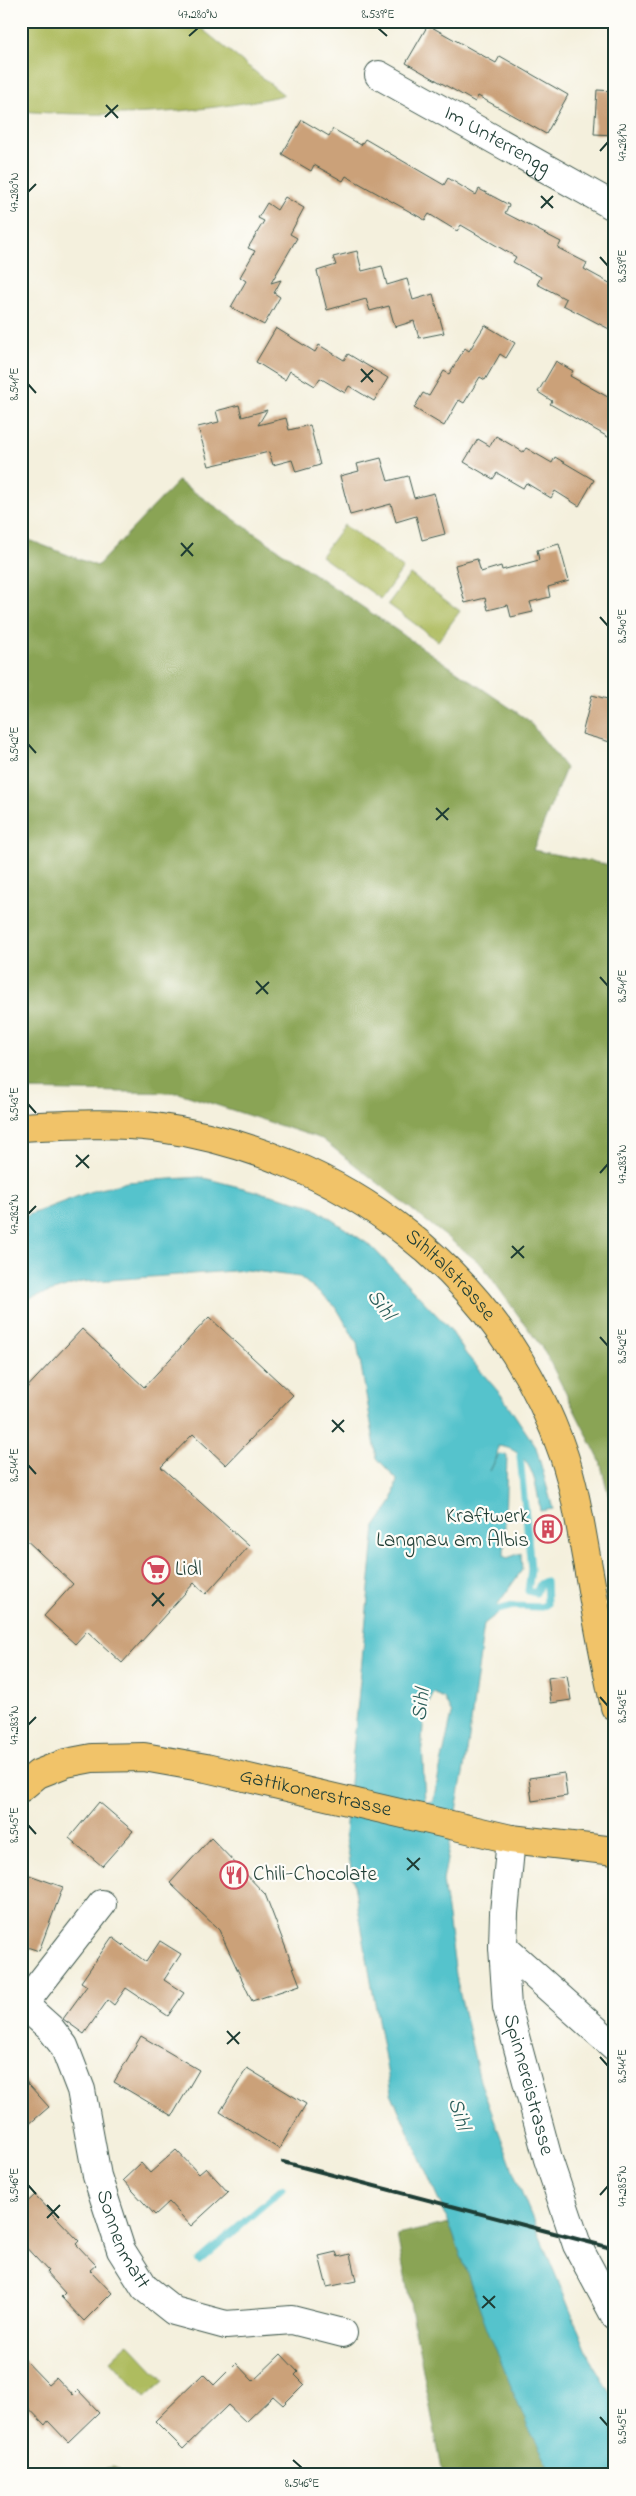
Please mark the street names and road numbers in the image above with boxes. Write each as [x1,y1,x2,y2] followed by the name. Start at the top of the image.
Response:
[438,99,556,185] street label: Im Unterrengg
[398,1222,503,1328] street label: Sihltalstrasse
[236,1761,395,1826] street label: Gattikonerstrasse
[495,2011,561,2159] street label: Spinnereistrasse
[87,2186,157,2295] street label: Sonnenmatt

